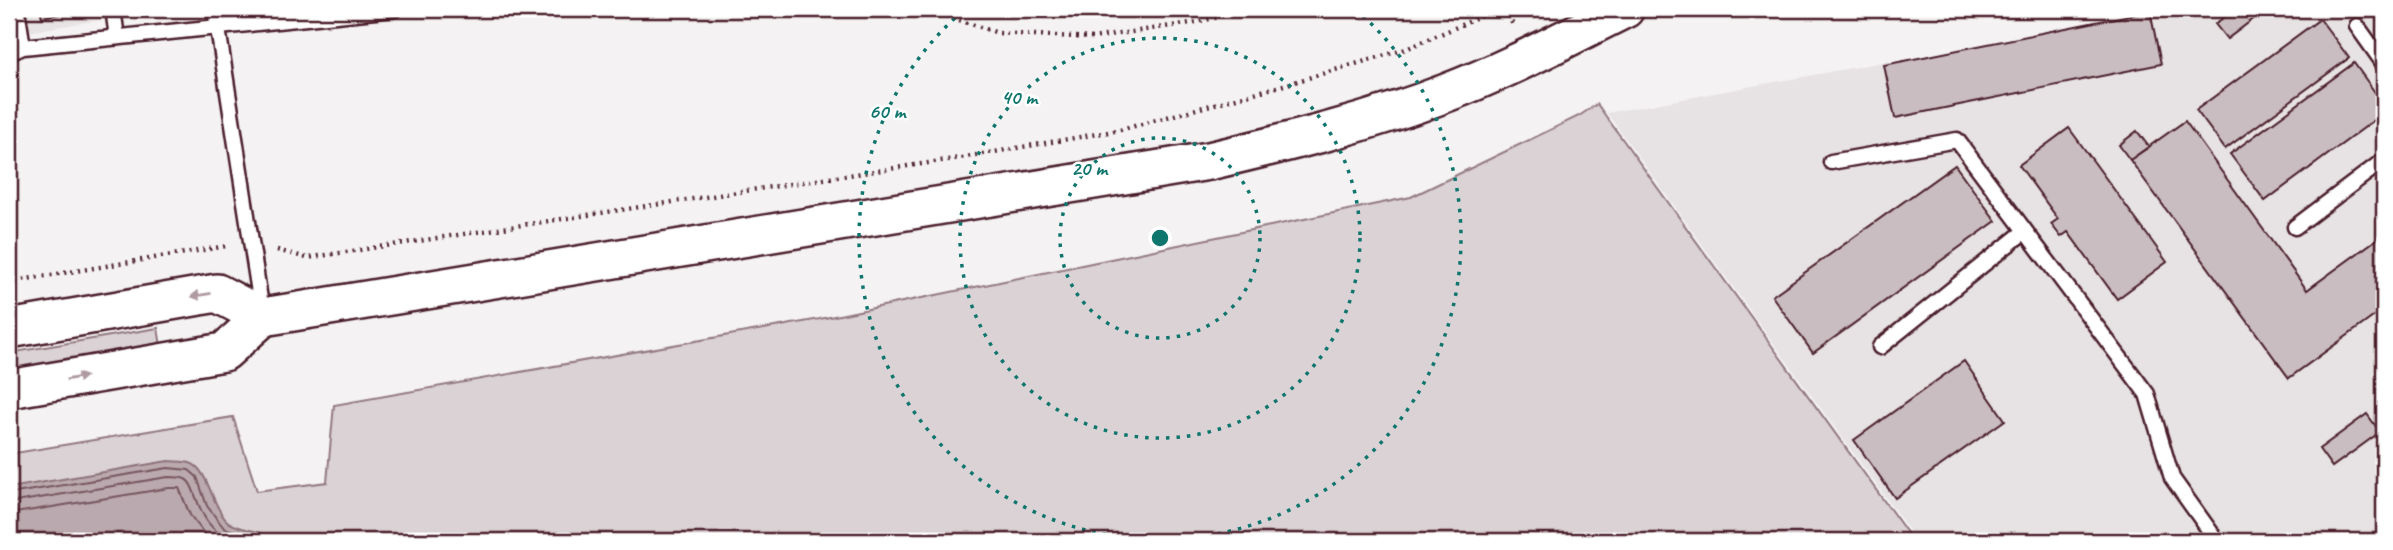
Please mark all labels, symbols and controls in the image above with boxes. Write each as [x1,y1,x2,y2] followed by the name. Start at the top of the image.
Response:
[1001,84,1039,110] text: 40 m
[869,98,907,124] text: 60 m
[1071,155,1109,181] text: 20 m
[1148,226,1172,250] centre of rings
[190,290,212,301] one-way arrow
[65,372,87,383] one-way arrow

